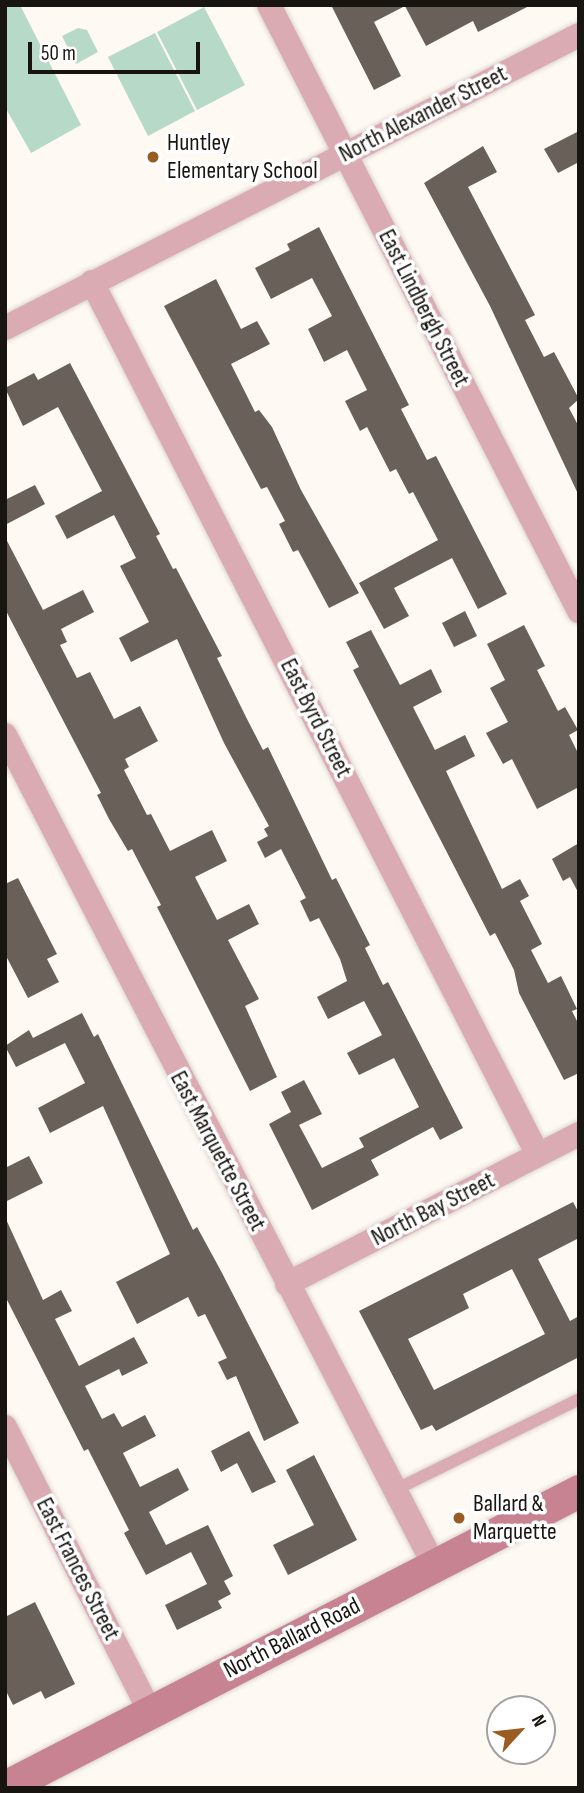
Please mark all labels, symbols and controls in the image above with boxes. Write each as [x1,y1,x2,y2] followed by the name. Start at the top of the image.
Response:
[32,28,203,72] scale bar
[41,41,76,66] text: 50 m
[334,59,512,169] street label: North Alexander Street
[167,129,318,185] place label: Huntley Elementary School
[145,149,161,165] marker: Huntley Elementary School
[372,225,476,391] street label: East Lindbergh Street
[274,654,358,782] street label: East Byrd Street
[164,1066,272,1236] street label: East Marquette Street
[367,1166,499,1252] street label: North Bay Street
[473,1490,557,1546] place label: Ballard & Marquette
[30,1493,126,1645] street label: East Frances Street
[451,1510,467,1526] marker: Ballard & Marquette
[219,1591,365,1685] street label: North Ballard Road
[486,1695,556,1765] north arrow
[526,1711,551,1731] text: N

